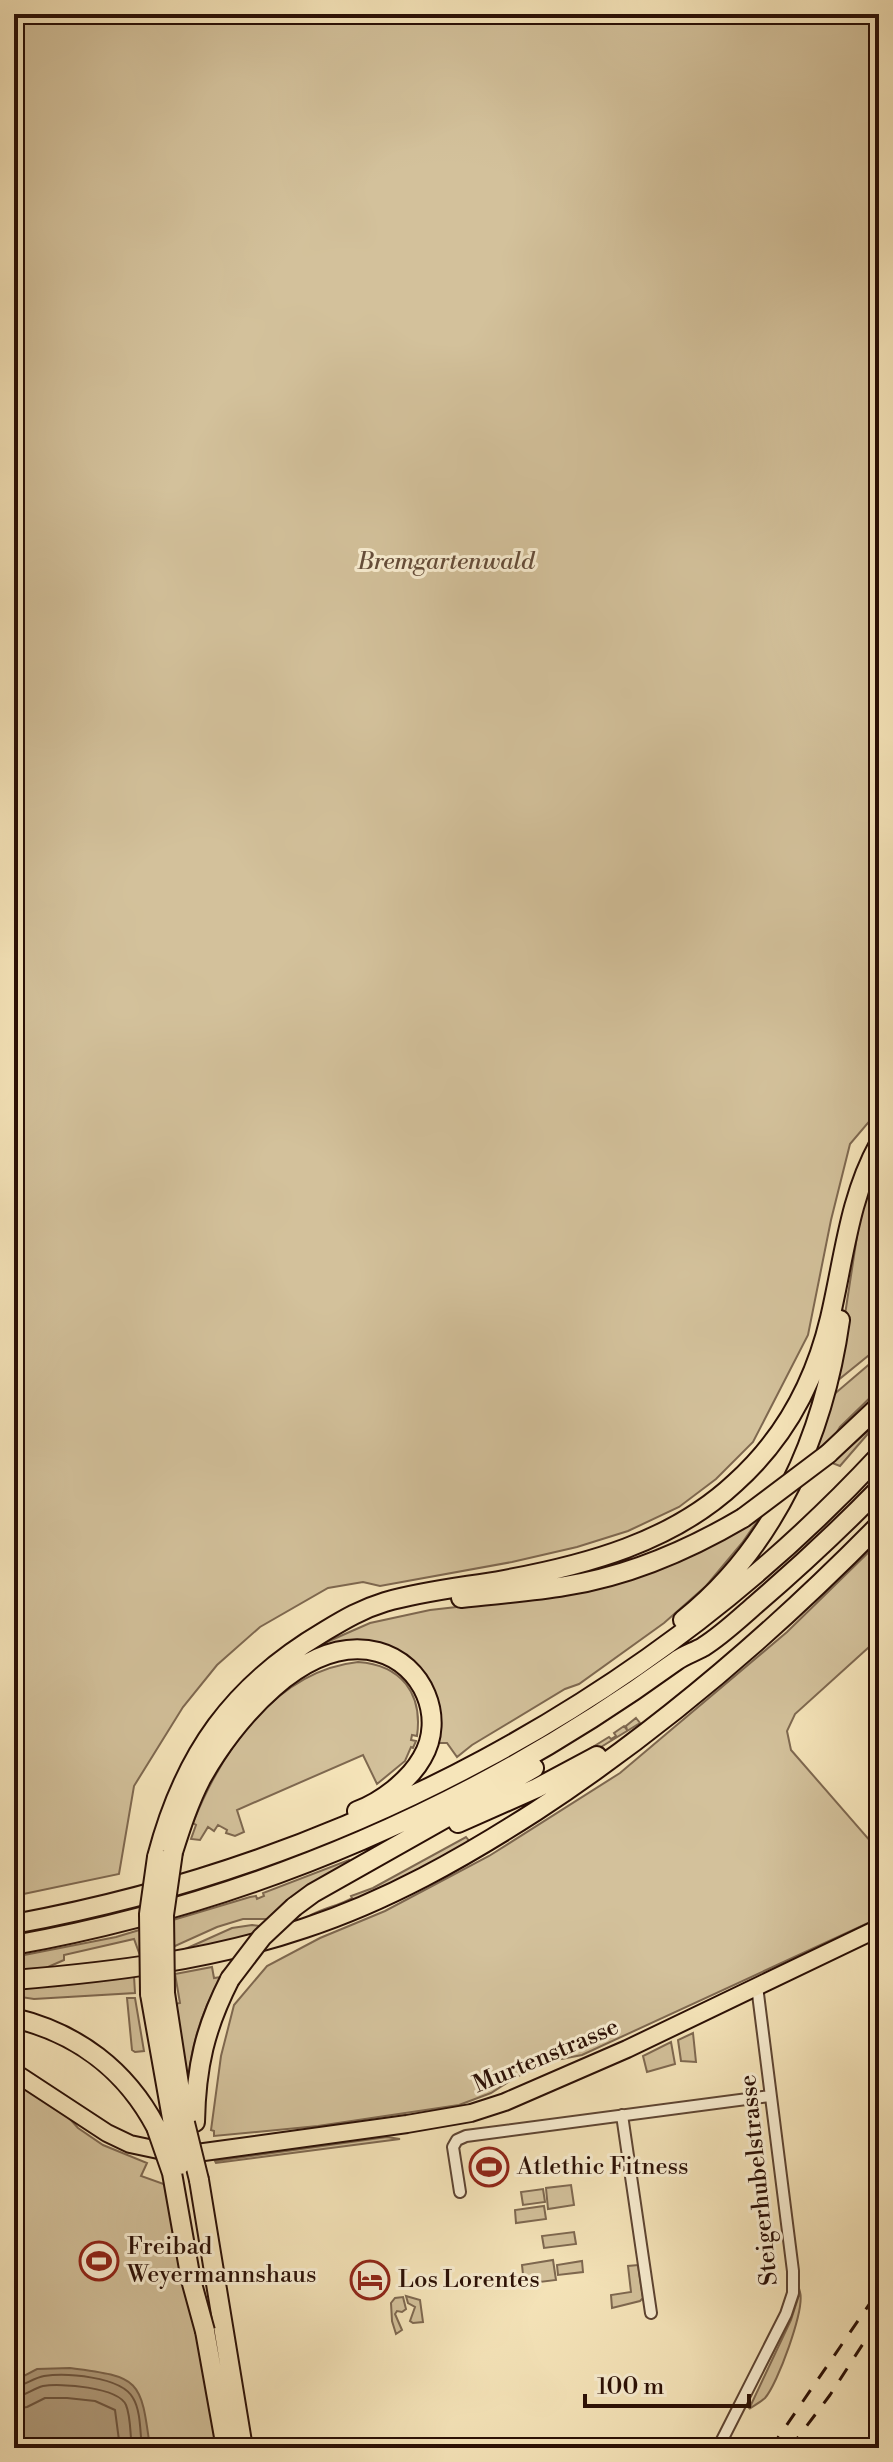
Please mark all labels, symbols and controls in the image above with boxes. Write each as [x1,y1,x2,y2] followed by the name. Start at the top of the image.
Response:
[356,547,536,577] park label: Bremgartenwald
[469,2012,623,2100] street label: Murtenstrasse
[733,2073,785,2287] street label: Steigerhubelstrasse
[468,2146,510,2188] sports icon: Atlethic Fitness
[516,2152,689,2182] place label: Atlethic Fitness
[126,2232,316,2290] place label: Freibad Weyermannshaus
[78,2240,120,2282] sports icon: Freibad Weyermannshaus
[349,2259,391,2301] hotel icon: Los Lorentes
[398,2265,540,2295] place label: Los Lorentes
[585,2358,749,2408] scale bar
[597,2372,664,2402] text: 100 m

